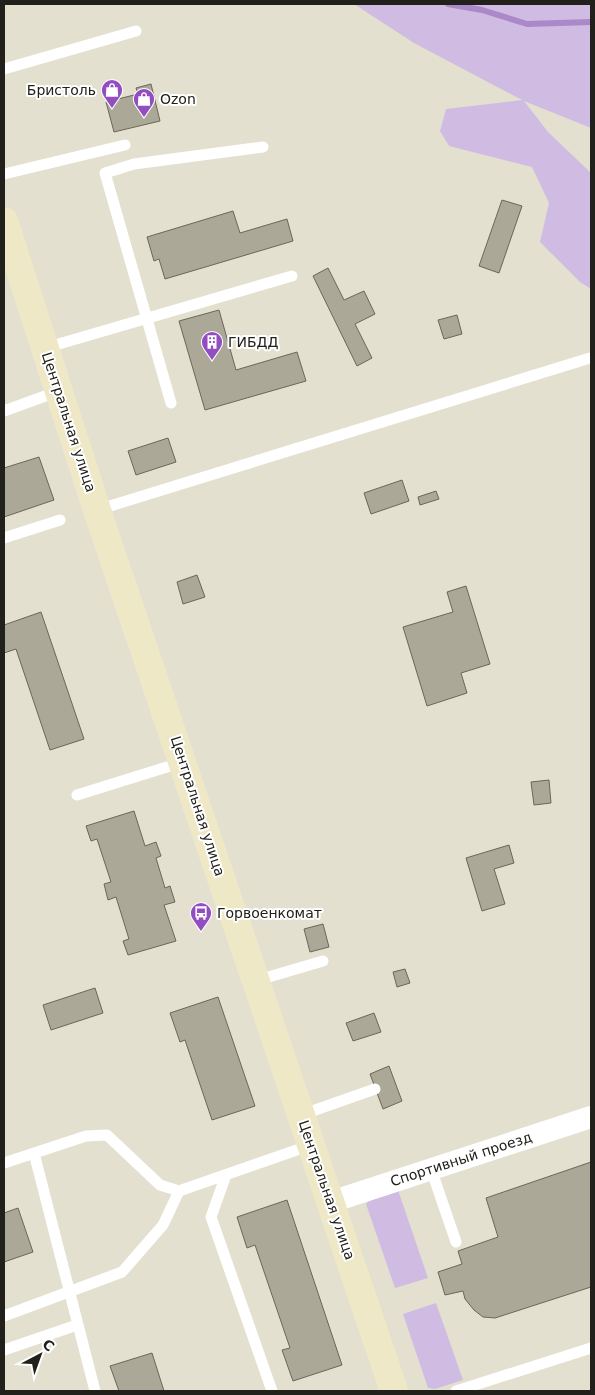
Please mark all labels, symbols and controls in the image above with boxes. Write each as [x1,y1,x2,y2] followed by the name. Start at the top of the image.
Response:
[100,78,124,109] shop icon: Бристоль
[27,82,96,98] place label: Бристоль
[132,87,156,118] shop icon: Ozon
[160,91,196,107] place label: Ozon
[200,330,224,361] building icon: ГИБДД
[228,334,279,350] place label: ГИБДД
[39,350,99,494] street label: Центральная улица
[168,734,228,878] street label: Центральная улица
[189,901,213,932] bus stop icon: Горвоенкомат
[217,905,322,921] place label: Горвоенкомат
[296,1118,358,1262] street label: Центральная улица
[388,1129,534,1189] street label: Спортивный проезд
[15,1330,65,1380] north arrow
[39,1336,58,1355] text: С

